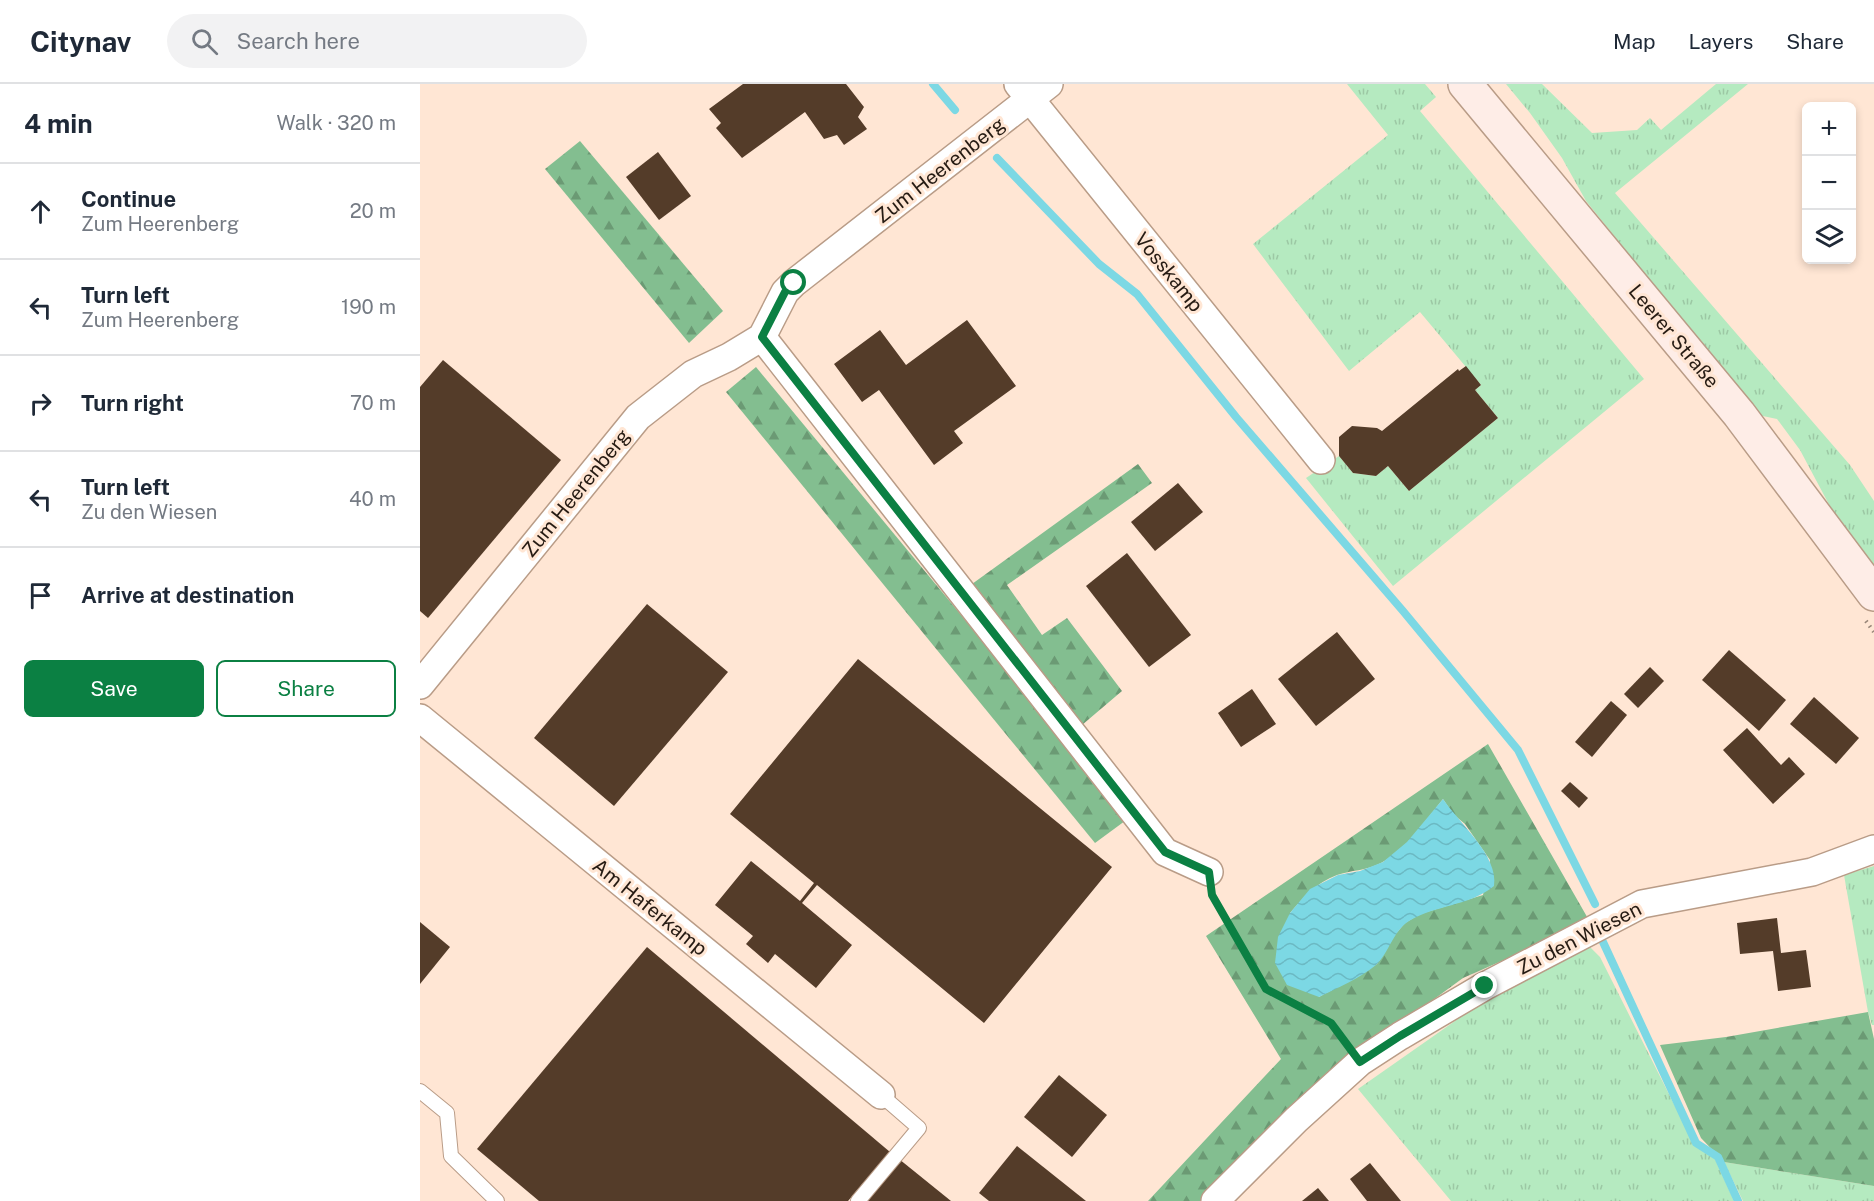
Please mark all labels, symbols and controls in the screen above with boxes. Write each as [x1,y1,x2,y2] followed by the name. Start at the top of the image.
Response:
[167,14,587,68] search box
[30,25,131,58] text: Citynav
[188,25,221,58] icon: search
[236,28,360,54] text: Search here
[1613,29,1656,54] text: Map
[1689,29,1753,54] text: Layers
[1786,29,1844,54] text: Share
[1802,102,1856,264] map controls
[1802,102,1856,156] button: +
[24,108,93,139] text: 4 min
[276,111,396,135] text: Walk · 320 m
[870,112,1010,228] street label: Zum Heerenberg
[1802,156,1856,210] button: −
[81,186,176,212] text: Continue
[24,195,57,228] icon: ahead
[350,199,396,223] text: 20 m
[1802,210,1856,264] button: layers
[81,212,239,236] text: Zum Heerenberg
[1130,227,1208,317] street label: Vosskamp
[780,269,806,295] route start
[1624,279,1724,393] street label: Leerer Straße
[81,282,170,308] text: Turn left
[24,291,57,324] icon: left
[341,295,396,319] text: 190 m
[81,308,239,332] text: Zum Heerenberg
[24,387,57,420] icon: right
[81,390,184,416] text: Turn right
[350,391,396,415] text: 70 m
[517,424,635,562] street label: Zum Heerenberg
[81,474,170,500] text: Turn left
[24,483,57,516] icon: left
[349,487,396,511] text: 40 m
[81,500,217,524] text: Zu den Wiesen
[24,579,57,612] icon: arrive
[81,582,294,608] text: Arrive at destination
[24,660,204,717] button: Save
[216,660,396,717] button: Share
[588,853,712,961] street label: Am Haferkamp
[1513,896,1645,980] street label: Zu den Wiesen
[1471,972,1497,998] route end

